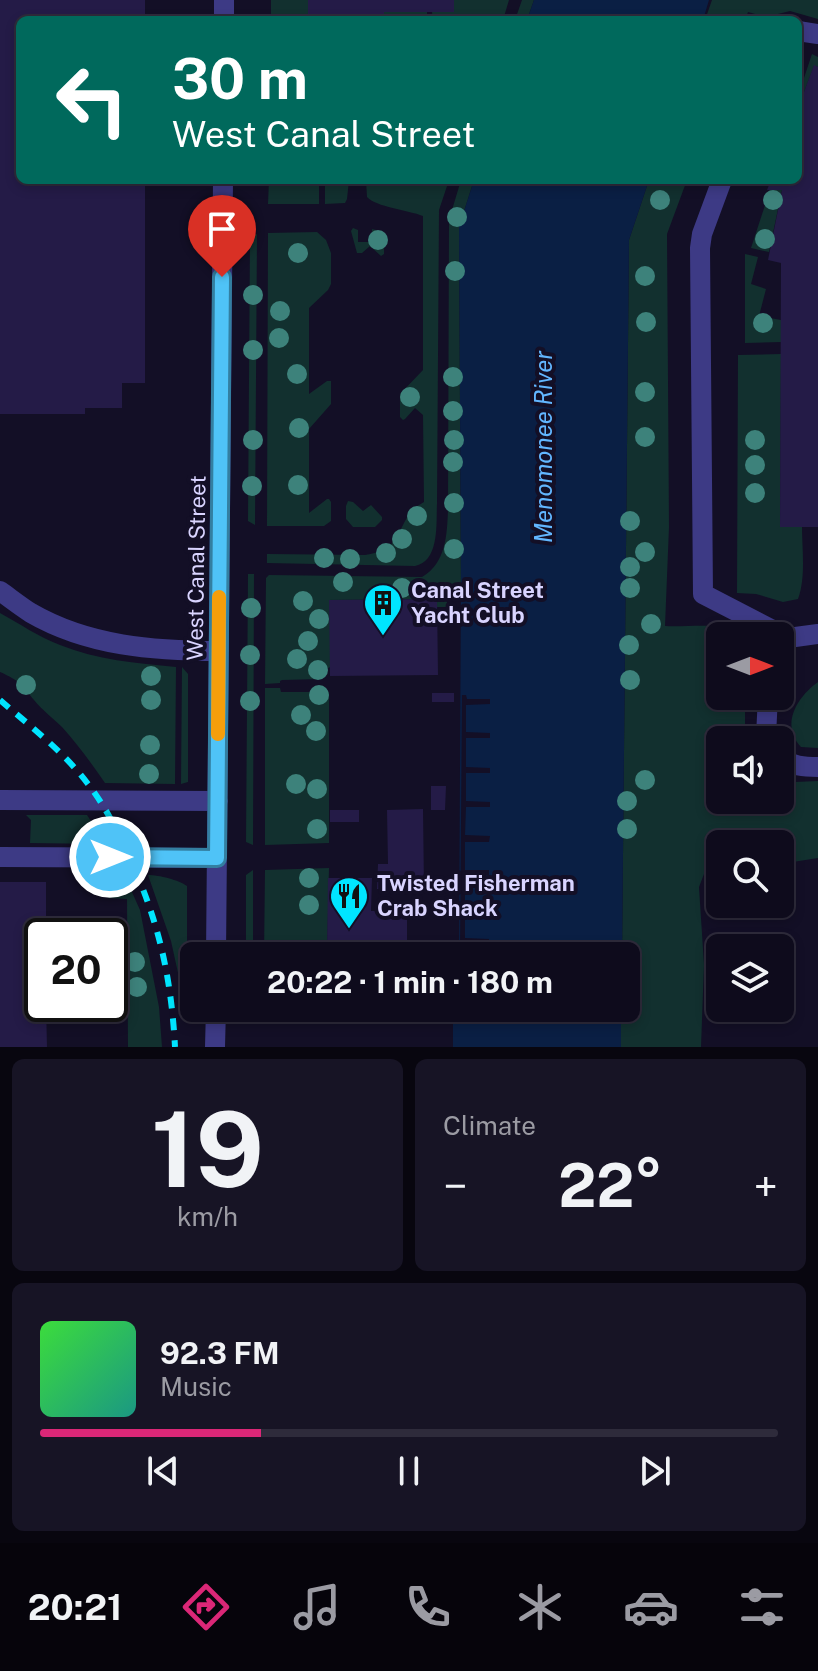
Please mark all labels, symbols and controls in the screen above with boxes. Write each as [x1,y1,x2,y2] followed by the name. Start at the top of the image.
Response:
[172,46,308,112] text: 30 m
[40,48,144,152] icon: left
[172,113,475,155] text: West Canal Street
[188,195,256,277] pin
[200,207,244,251] icon: arrive
[529,350,557,543] water label: Menomonee River
[181,475,211,661] street label: West Canal Street
[411,577,544,628] place label: Canal Street Yacht Club
[362,582,404,637] building icon: Canal Street Yacht Club
[706,622,794,710] north arrow
[706,622,794,1022] map controls
[706,726,794,814] button: sound
[68,815,152,899] position arrow
[706,830,794,918] button: search
[377,870,575,921] place label: Twisted Fisherman Crab Shack
[328,875,370,930] restaurant icon: Twisted Fisherman Crab Shack
[24,918,128,1022] speed limit sign: 20
[706,934,794,1022] button: layers
[267,964,553,1000] text: 20:22 · 1 min · 180 m
[151,1088,264,1210] text: 19
[443,1110,536,1141] text: Climate
[558,1150,663,1221] text: 22°
[443,1160,467,1212] text: −
[754,1160,778,1212] text: +
[177,1201,238,1232] text: km/h
[160,1335,280,1371] text: 92.3 FM
[160,1371,232,1402] text: Music
[141,1449,185,1493] icon: previous
[387,1449,431,1493] icon: pause
[633,1449,677,1493] icon: next
[178,1579,234,1635] icon: directions
[289,1579,345,1635] icon: music
[400,1579,456,1635] icon: phone
[512,1579,568,1635] icon: climate
[623,1579,679,1635] icon: car
[734,1579,790,1635] icon: filters
[28,1586,122,1628] text: 20:21

